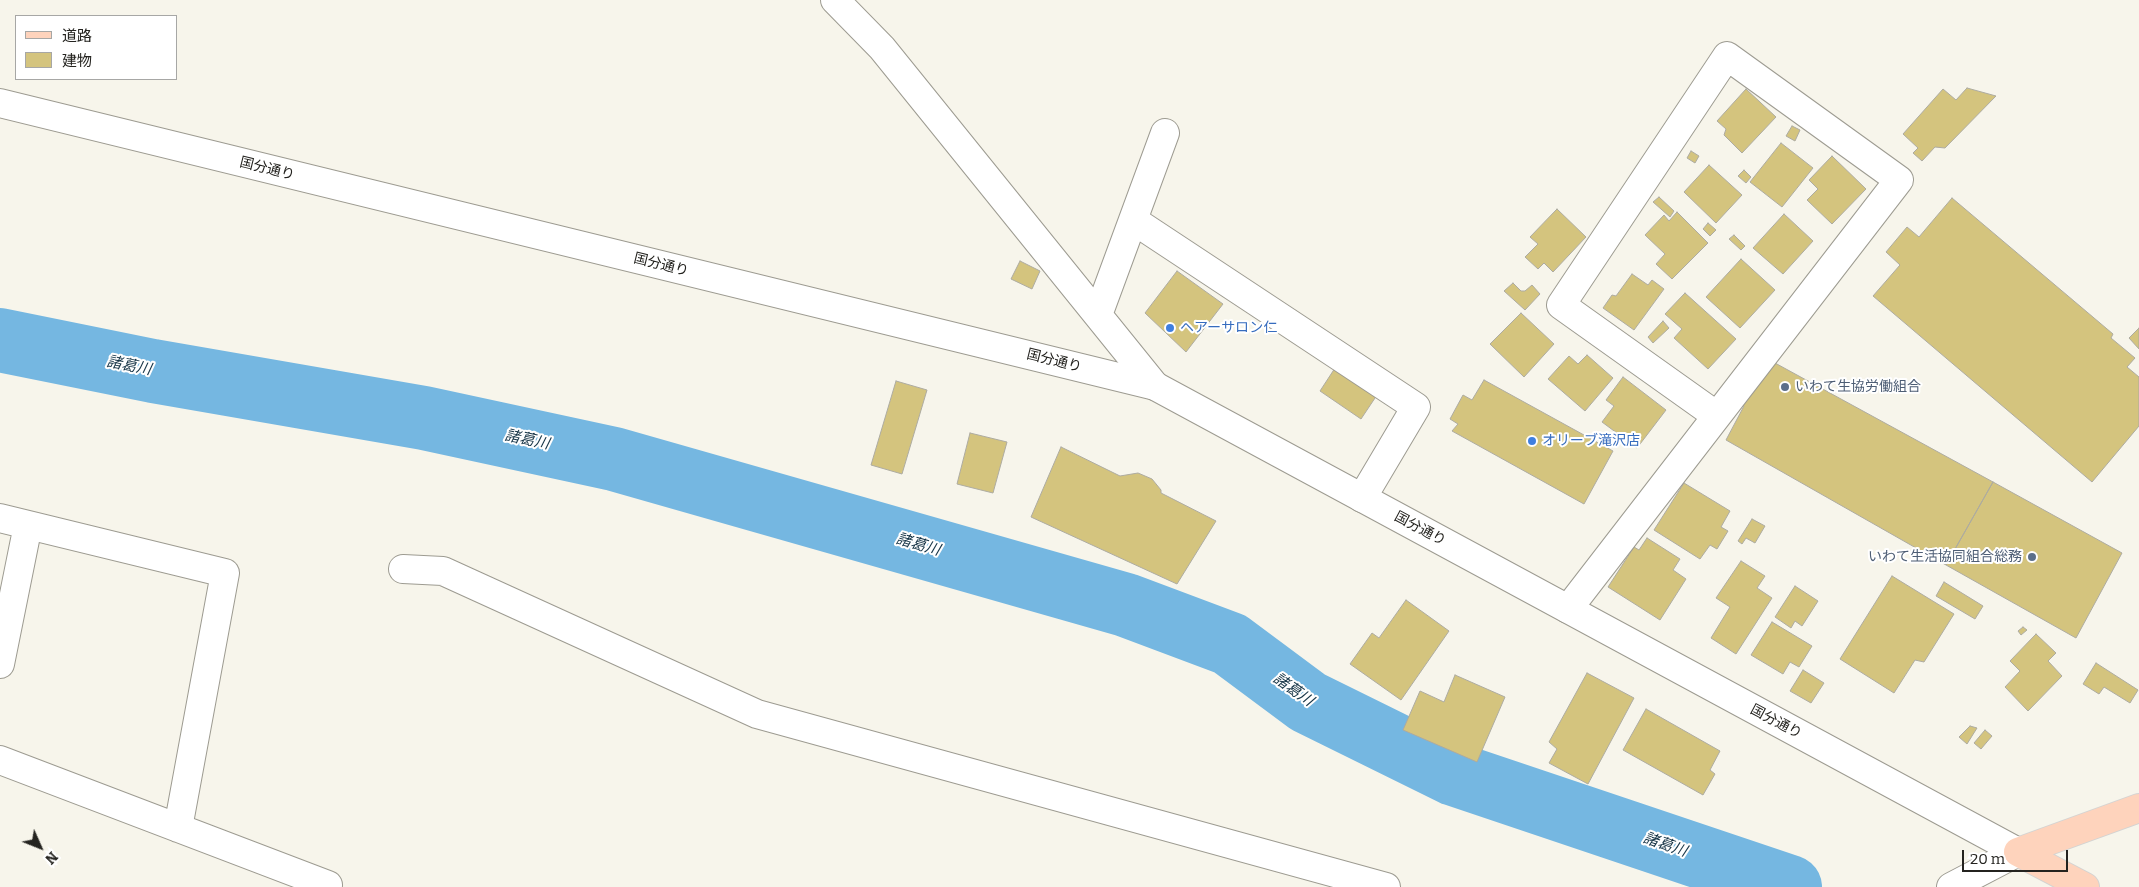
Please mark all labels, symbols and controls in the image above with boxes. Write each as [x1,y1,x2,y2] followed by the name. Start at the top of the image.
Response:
[15,15,178,80] legend
[62,27,92,45] text: 道路
[62,52,92,70] text: 建物
[238,154,296,184] street label: 国分通り
[632,250,690,280] street label: 国分通り
[1180,320,1277,336] place label: ヘアーサロン仁
[1164,322,1176,334] marker: ヘアーサロン仁
[1025,346,1083,376] street label: 国分通り
[105,353,153,379] water label: 諸葛川
[1795,379,1921,395] place label: いわて生協労働組合
[1779,381,1791,393] marker: いわて生協労働組合
[503,427,551,453] water label: 諸葛川
[1542,433,1640,449] place label: オリーブ滝沢店
[1526,435,1538,447] marker: オリーブ滝沢店
[1391,508,1449,550] street label: 国分通り
[894,530,942,560] water label: 諸葛川
[1868,549,2022,565] place label: いわて生活協同組合総務
[2026,551,2038,563] marker: いわて生活協同組合総務
[1269,670,1317,710] water label: 諸葛川
[1747,701,1805,743] street label: 国分通り
[15,822,65,872] north arrow
[1641,829,1689,861] water label: 諸葛川
[1964,840,2070,872] scale bar
[41,848,61,868] text: N
[1970,850,2005,868] text: 20 m

